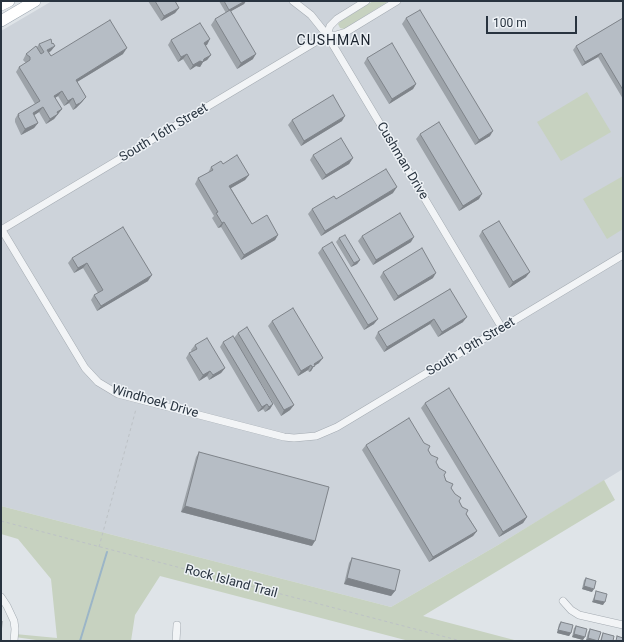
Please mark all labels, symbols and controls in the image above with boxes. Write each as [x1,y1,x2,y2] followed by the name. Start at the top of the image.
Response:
[488,8,579,34] scale bar
[493,16,527,30] text: 100 m
[297,33,371,49] district label: CUSHMAN
[117,100,211,166] street label: South 16th Street
[373,119,431,203] street label: Cushman Drive
[424,314,518,380] street label: South 19th Street
[110,382,200,422] street label: Windhoek Drive
[183,562,279,602] street label: Rock Island Trail

